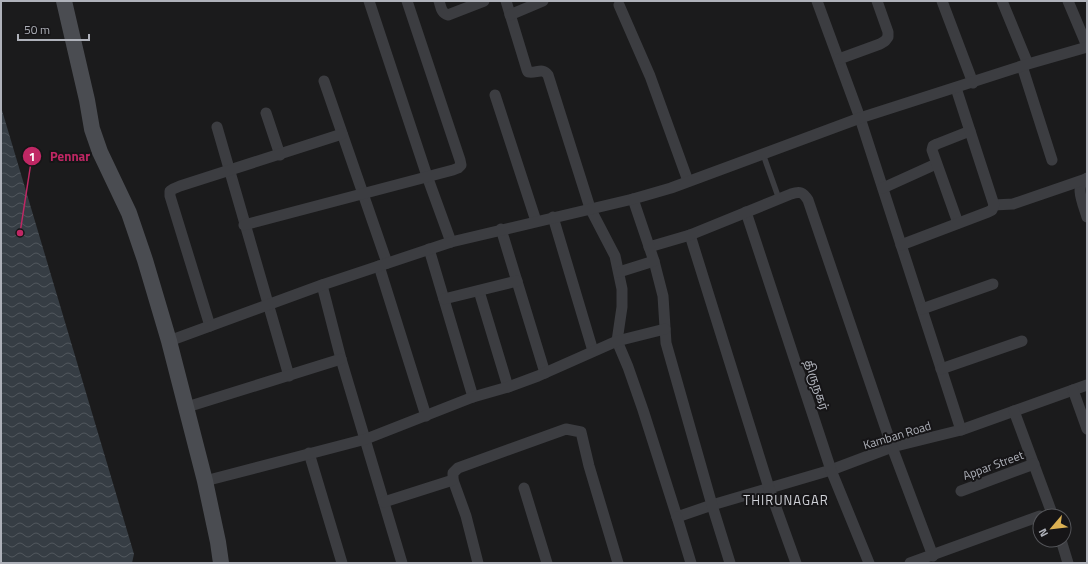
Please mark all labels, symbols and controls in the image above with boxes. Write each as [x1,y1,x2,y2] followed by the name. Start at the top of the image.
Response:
[18,16,89,42] scale bar
[24,20,50,39] text: 50 m
[22,144,98,169] callout: Pennar
[50,146,90,166] text: Pennar
[29,147,35,166] text: 1
[800,357,834,413] street label: திருநகர்
[861,416,933,454] street label: Kamban Road
[960,445,1027,485] street label: Appar Street
[743,490,829,510] district label: THIRUNAGAR
[1032,508,1072,548] north arrow
[1034,526,1052,540] text: N

